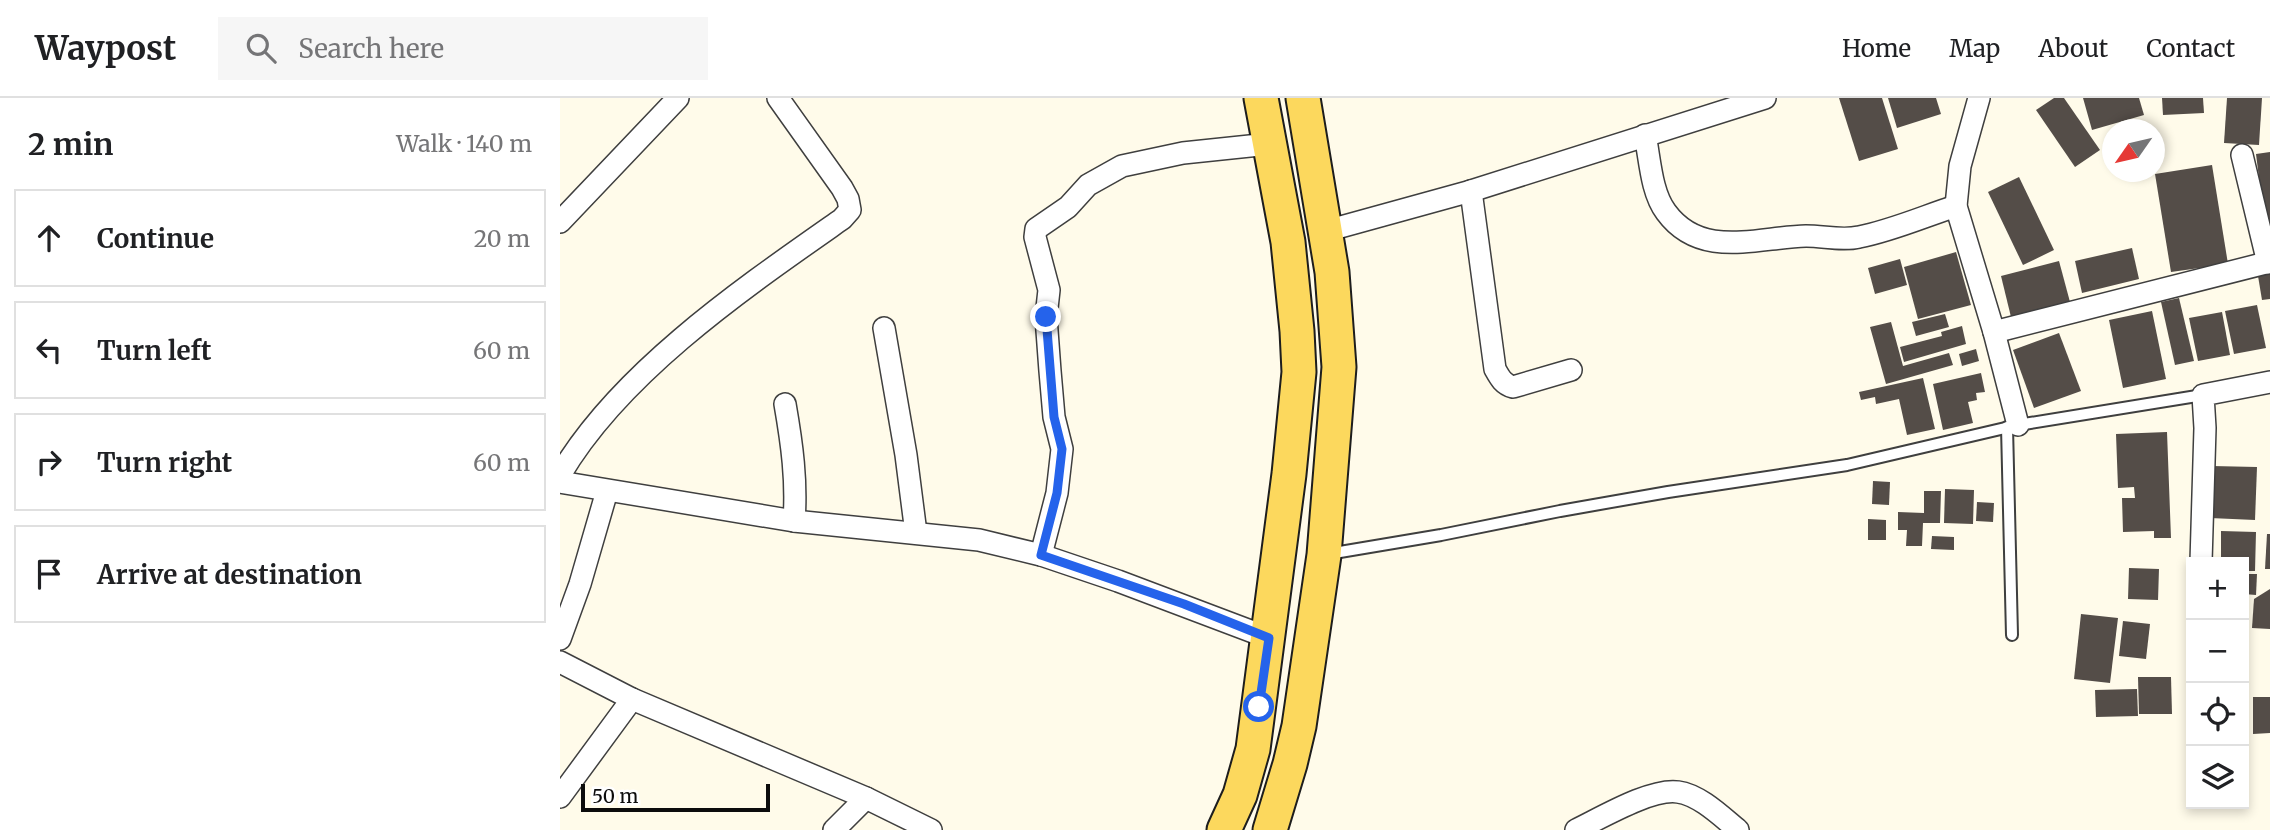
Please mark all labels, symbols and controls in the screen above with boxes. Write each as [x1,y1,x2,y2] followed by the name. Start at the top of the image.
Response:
[218,17,708,80] search box
[35,28,176,69] text: Waypost
[242,29,280,67] icon: search
[298,32,444,65] text: Search here
[1842,33,1911,64] text: Home
[1949,33,2000,64] text: Map
[2038,33,2108,64] text: About
[2146,33,2235,64] text: Contact
[2102,119,2165,182] north arrow
[28,125,113,163] text: 2 min
[396,129,532,158] text: Walk · 140 m
[30,219,68,257] icon: ahead
[97,222,214,255] text: Continue
[474,224,530,253] text: 20 m
[1030,301,1061,332] route end
[30,331,68,369] icon: left
[97,334,211,367] text: Turn left
[473,336,530,365] text: 60 m
[30,443,68,481] icon: right
[97,446,232,479] text: Turn right
[473,448,530,477] text: 60 m
[30,555,68,593] icon: arrive
[2186,557,2249,809] map controls
[2186,557,2249,620] button: +
[97,558,362,591] text: Arrive at destination
[2186,620,2249,683] button: −
[2186,683,2249,746] button: locate
[1243,691,1274,722] route start
[2186,746,2249,809] button: layers
[581,781,770,813] scale bar
[592,784,638,808] text: 50 m

